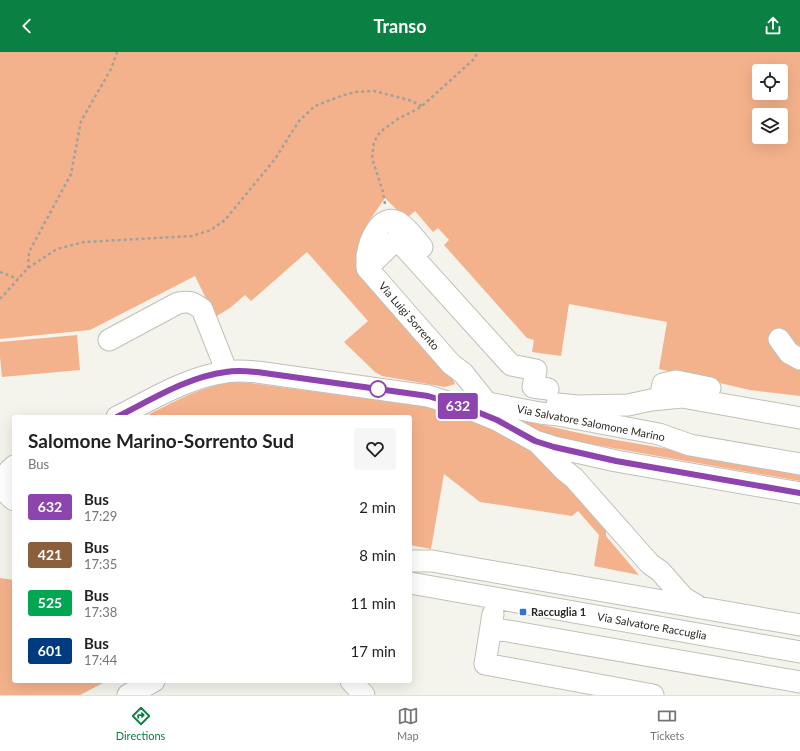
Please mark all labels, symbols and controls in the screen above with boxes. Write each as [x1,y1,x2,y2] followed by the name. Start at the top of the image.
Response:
[16,15,38,37] icon: back
[373,15,427,37] text: Transo
[762,15,784,37] icon: share
[752,64,788,144] map controls
[752,64,788,100] button: locate
[752,108,788,144] button: layers
[376,279,442,352] street label: Via Luigi Sorrento
[369,380,387,398] unlabelled marker
[435,393,481,419] line badge: 632
[446,397,470,414] text: 632
[516,402,666,443] street label: Via Salvatore Salomone Marino
[354,428,396,470] button: heart
[28,429,294,452] text: Salomone Marino-Sorrento Sud
[28,456,49,472] text: Bus
[84,490,109,508] text: Bus
[38,498,62,515] text: 632
[359,498,396,516] text: 2 min
[84,508,117,524] text: 17:29
[84,538,109,556] text: Bus
[38,546,62,563] text: 421
[359,546,396,564] text: 8 min
[84,556,117,572] text: 17:35
[84,586,109,604] text: Bus
[38,594,62,611] text: 525
[350,594,396,612] text: 11 min
[84,604,117,620] text: 17:38
[531,605,586,618] place label: Raccuglia 1
[518,607,528,617] marker: Raccuglia 1
[596,609,708,642] street label: Via Salvatore Raccuglia
[84,634,109,652] text: Bus
[38,642,62,659] text: 601
[350,642,396,660] text: 17 min
[84,652,117,668] text: 17:44
[116,705,165,742] tab: Directions
[397,705,419,742] tab: Map
[650,705,684,742] tab: Tickets

